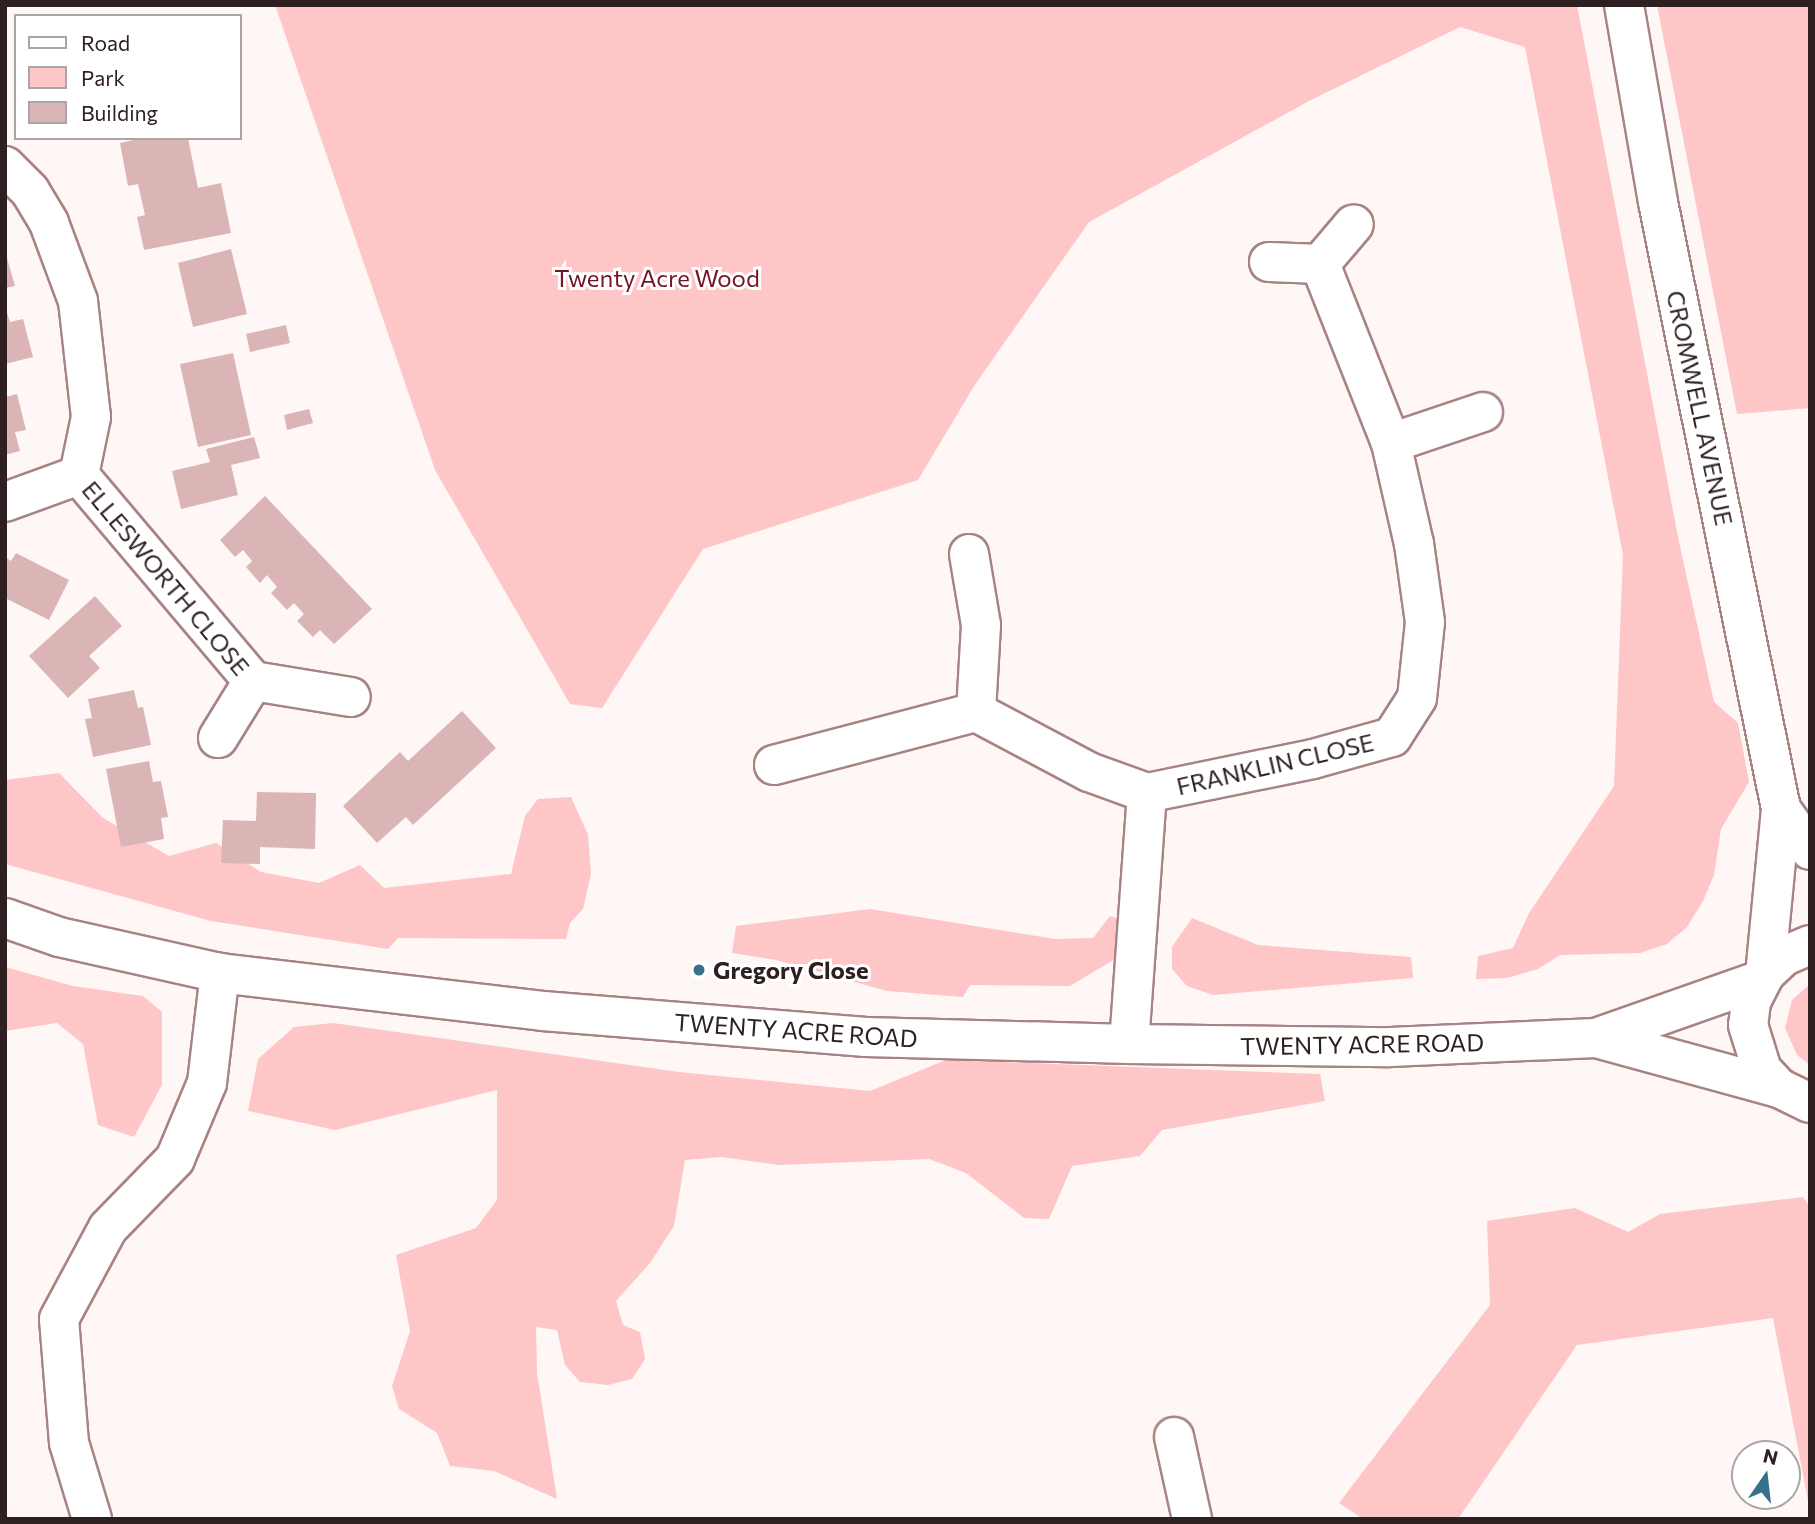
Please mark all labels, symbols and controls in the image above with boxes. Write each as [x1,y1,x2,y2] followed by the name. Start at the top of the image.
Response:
[14,14,242,140] legend
[81,30,130,55] text: Road
[81,65,125,90] text: Park
[81,100,158,125] text: Building
[554,264,760,292] park label: Twenty Acre Wood
[1661,288,1739,528] street label: CROMWELL AVENUE
[76,475,256,681] street label: ELLESWORTH CLOSE
[1174,727,1376,801] street label: FRANKLIN CLOSE
[713,956,869,984] place label: Gregory Close
[691,962,707,978] marker: Gregory Close
[673,1007,919,1053] street label: TWENTY ACRE ROAD
[1240,1027,1484,1061] street label: TWENTY ACRE ROAD
[1731,1440,1801,1510] north arrow
[1761,1443,1780,1469] text: N

